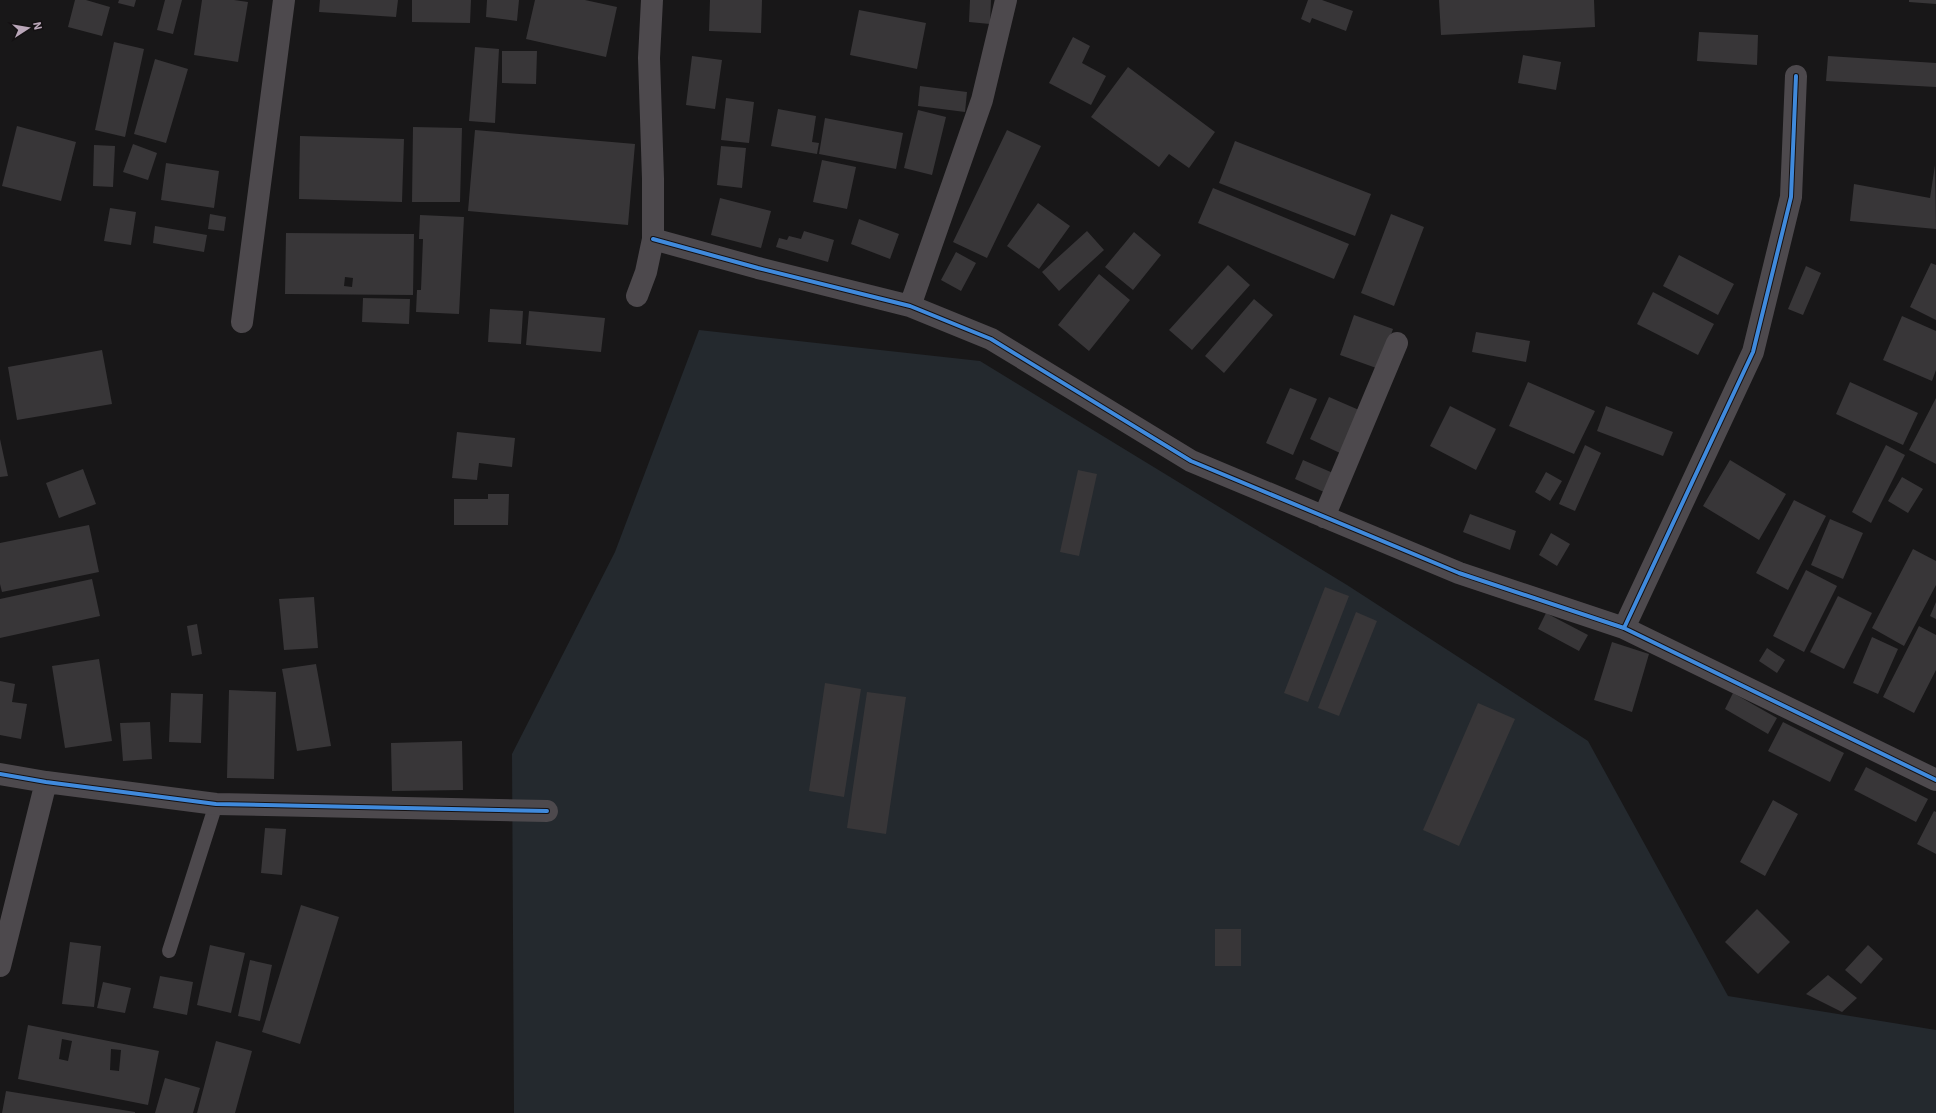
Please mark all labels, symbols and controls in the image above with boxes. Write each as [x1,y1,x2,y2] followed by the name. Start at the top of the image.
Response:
[8,8,48,48] north arrow
[30,21,45,31] text: N

